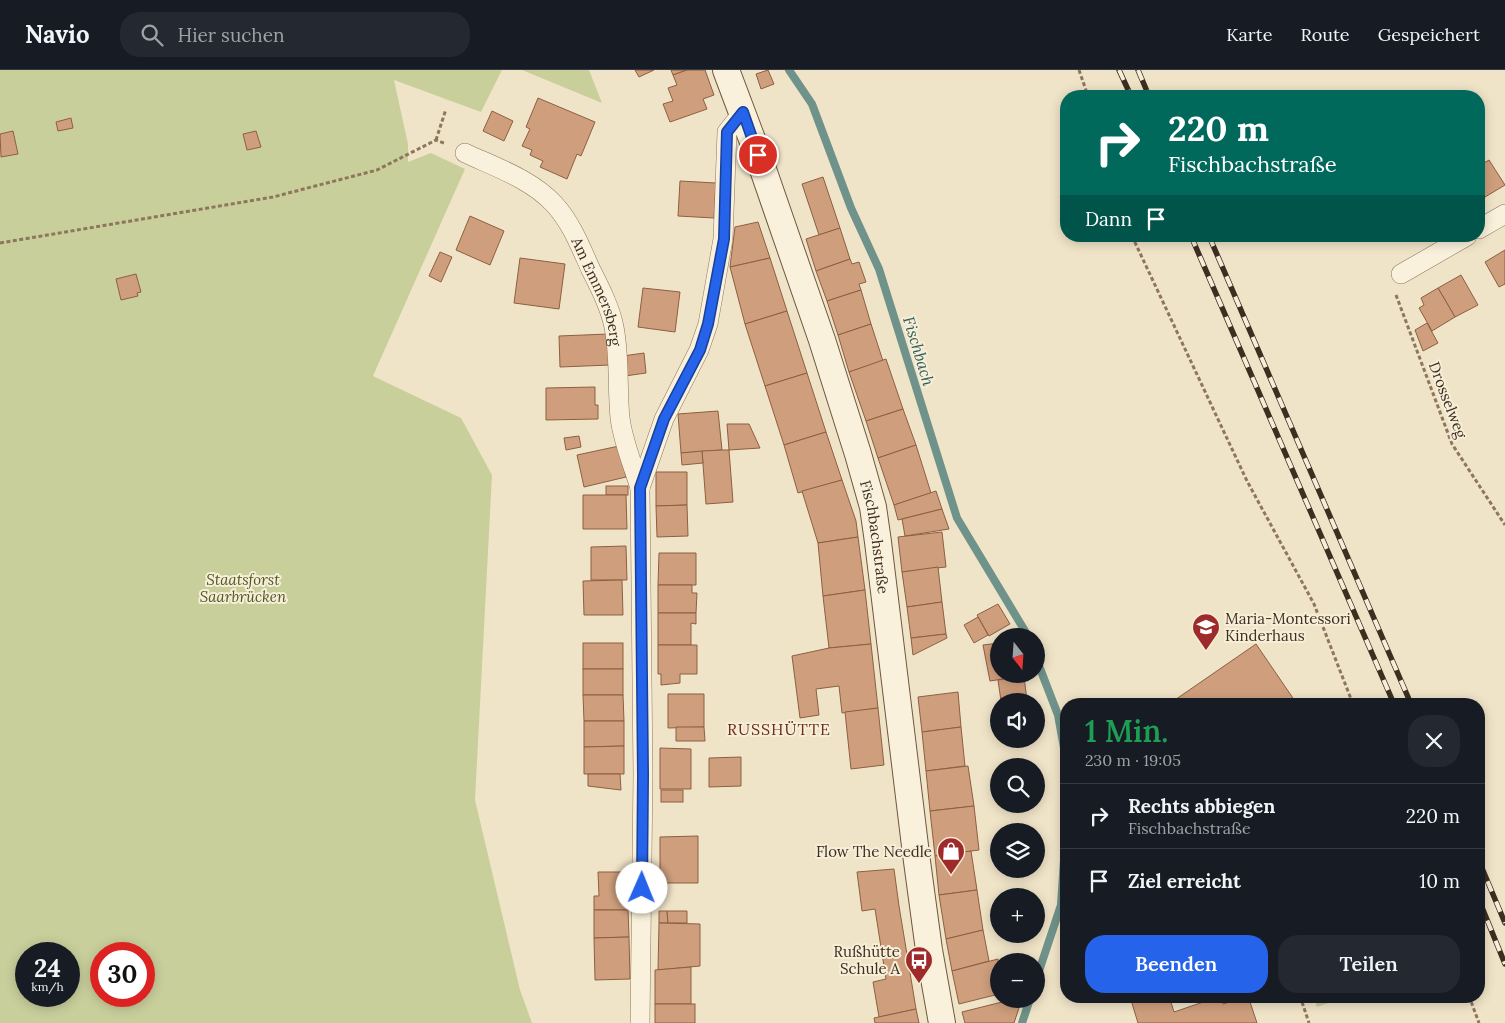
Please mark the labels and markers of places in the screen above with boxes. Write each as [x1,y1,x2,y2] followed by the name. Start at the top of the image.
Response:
[737,134,779,176] pin
[1225,609,1351,645] place label: Maria-Montessori Kinderhaus
[1191,612,1221,651] school or university icon: Maria-Montessori Kinderhaus
[936,836,966,875] shop icon: Flow The Needle
[816,842,932,861] place label: Flow The Needle
[834,942,901,978] place label: Rußhütte Schule A
[904,945,934,984] bus stop icon: Rußhütte Schule A

